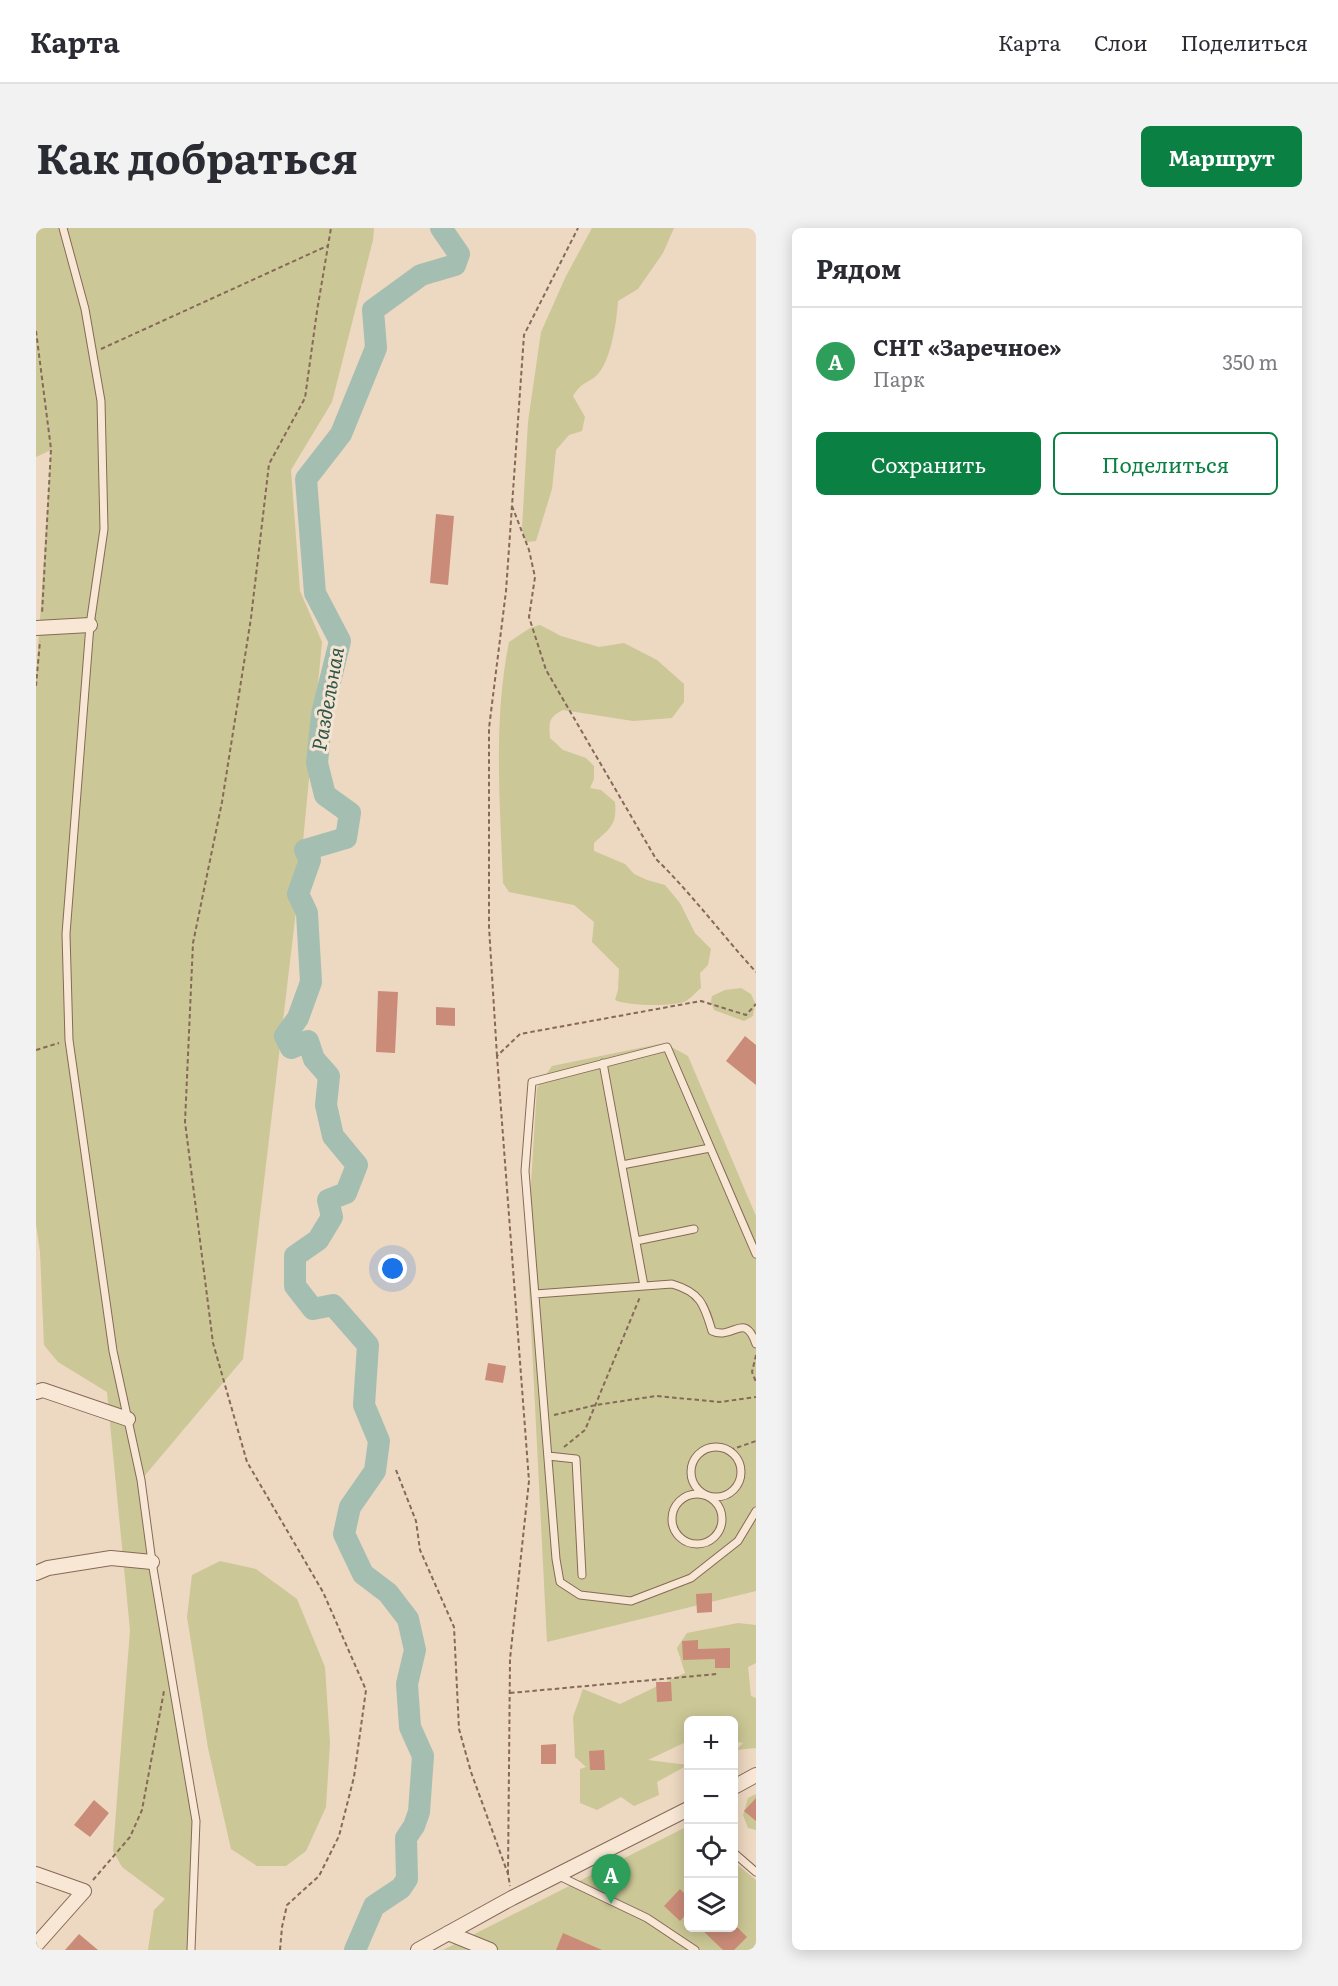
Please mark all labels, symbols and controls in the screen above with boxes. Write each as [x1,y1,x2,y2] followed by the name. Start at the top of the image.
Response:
[30,20,120,62] text: Карта
[998,26,1061,57] text: Карта
[1094,26,1148,57] text: Слои
[1181,26,1308,57] text: Поделиться
[36,125,358,187] text: Как добраться
[1141,126,1302,187] button: Маршрут
[816,248,901,287] text: Рядом
[873,330,1061,363] text: СНТ «Заречное»
[828,346,843,376] text: A
[1222,346,1278,376] text: 350 m
[873,363,925,393] text: Парк
[816,432,1041,495] button: Сохранить
[1053,432,1278,495] button: Поделиться
[302,644,350,753] water label: Раздельная
[378,1254,407,1283] your location
[684,1716,738,1932] map controls
[684,1716,738,1770] button: +
[684,1770,738,1824] button: −
[684,1824,738,1878] button: locate
[592,1854,630,1904] pin: A
[684,1878,738,1932] button: layers

